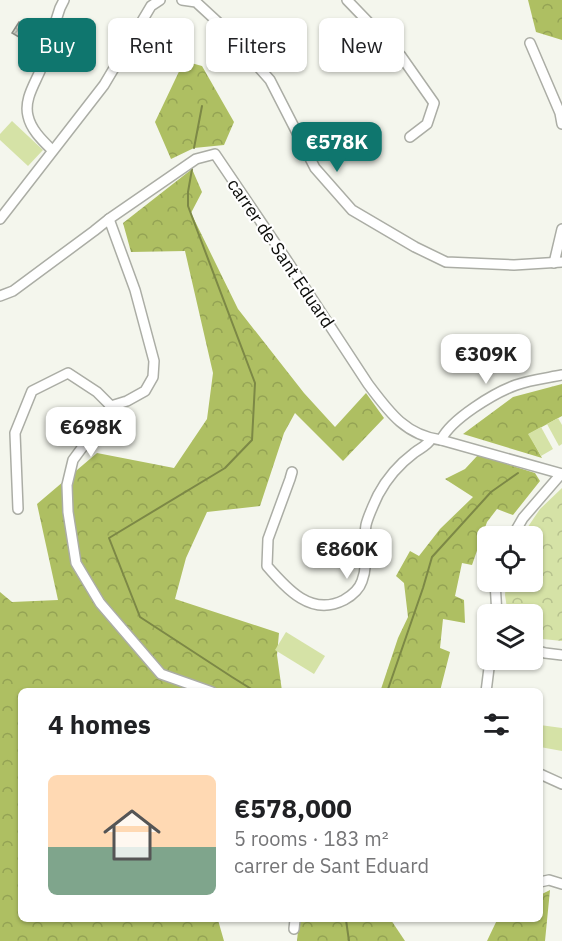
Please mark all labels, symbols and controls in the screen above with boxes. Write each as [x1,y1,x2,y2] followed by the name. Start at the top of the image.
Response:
[18,18,96,72] chip: Buy
[108,18,194,72] chip: Rent
[206,18,307,72] chip: Filters
[319,18,404,72] chip: New
[295,122,379,173] pin: €578K
[306,128,368,155] text: €578K
[222,174,340,332] street label: carrer de Sant Eduard
[444,334,528,385] pin: €309K
[455,340,517,367] text: €309K
[49,407,133,458] pin: €698K
[60,413,122,440] text: €698K
[477,526,543,670] map controls
[477,526,543,592] button: locate
[305,529,389,580] pin: €860K
[316,535,378,562] text: €860K
[477,604,543,670] button: layers
[48,707,151,741] text: 4 homes
[480,708,513,741] icon: filters
[234,791,352,825] text: €578,000
[96,799,168,871] icon: home
[234,825,389,852] text: 5 rooms · 183 m²
[234,852,429,879] text: carrer de Sant Eduard

